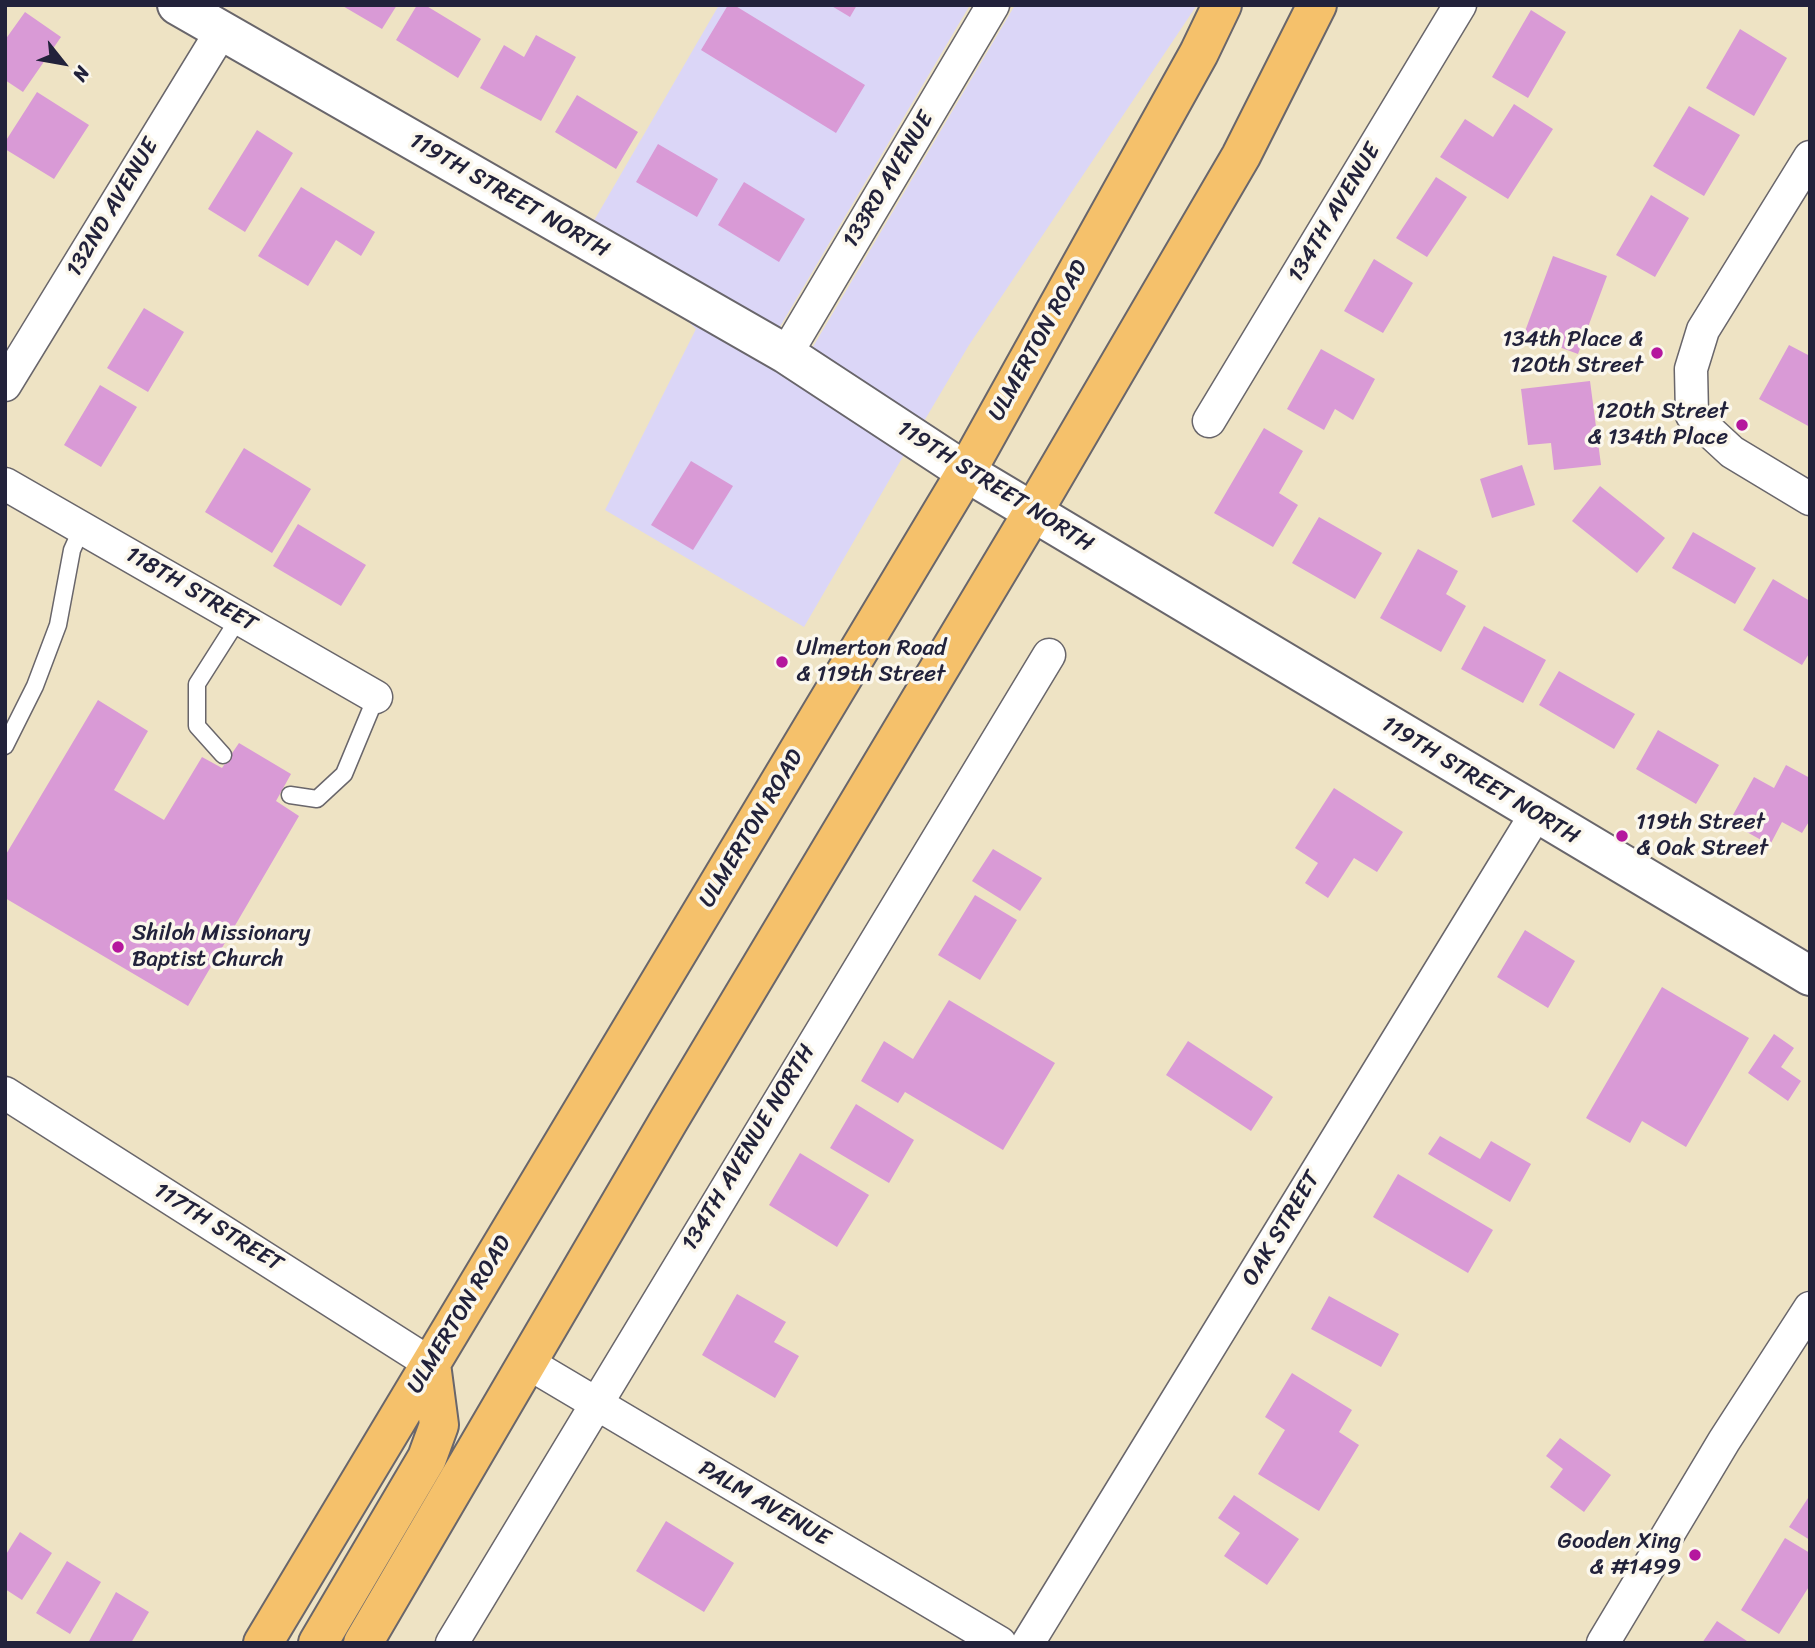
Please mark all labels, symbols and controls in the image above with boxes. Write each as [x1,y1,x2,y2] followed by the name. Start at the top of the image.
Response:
[28,28,98,98] north arrow
[64,60,99,88] text: N
[838,107,940,253] street label: 133RD AVENUE
[404,128,614,264] street label: 119TH STREET NORTH
[61,134,165,282] street label: 132ND AVENUE
[1283,139,1387,287] street label: 134TH AVENUE
[983,256,1095,426] street label: ULMERTON ROAD
[1502,326,1643,380] place label: 134th Place & 120th Street
[1649,345,1665,361] marker: 134th Place & 120th Street
[1587,398,1728,452] place label: 120th Street & 134th Place
[892,415,1098,559] street label: 119TH STREET NORTH
[1734,417,1750,433] marker: 120th Street & 134th Place
[120,541,262,639] street label: 118TH STREET
[796,635,946,689] place label: Ulmerton Road & 119th Street
[774,654,790,670] marker: Ulmerton Road & 119th Street
[1376,711,1584,851] street label: 119TH STREET NORTH
[694,745,810,913] street label: ULMERTON ROAD
[1636,809,1768,863] place label: 119th Street & Oak Street
[1614,828,1630,844] marker: 119th Street & Oak Street
[132,920,311,974] place label: Shiloh Missionary Baptist Church
[110,939,126,955] marker: Shiloh Missionary Baptist Church
[677,1040,821,1256] street label: 134TH AVENUE NORTH
[1237,1167,1327,1291] street label: OAK STREET
[149,1177,287,1279] street label: 117TH STREET
[402,1231,518,1399] street label: ULMERTON ROAD
[693,1455,835,1553] street label: PALM AVENUE
[1558,1528,1681,1582] place label: Gooden Xing & #1499
[1687,1547,1703,1563] marker: Gooden Xing & #1499

